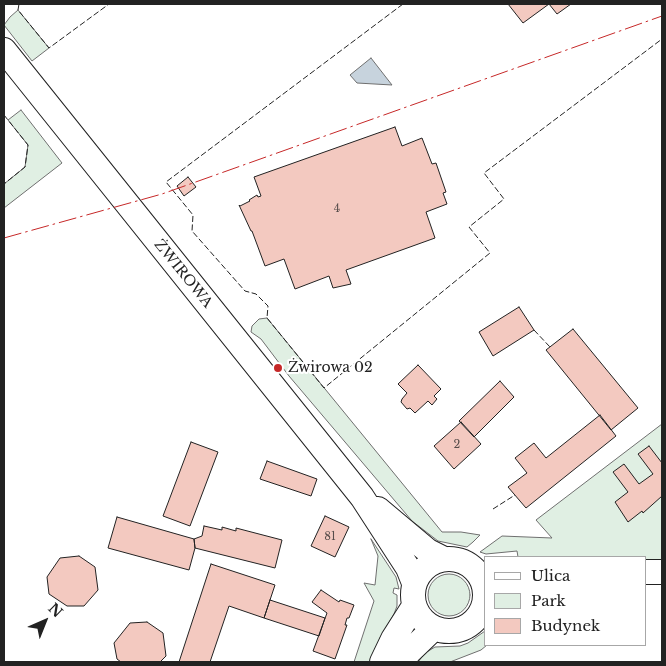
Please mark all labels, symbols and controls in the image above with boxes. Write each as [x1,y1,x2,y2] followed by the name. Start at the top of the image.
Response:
[334,202,340,216] house number: 4
[150,236,216,312] street label: ŻWIROWA
[288,360,373,376] place label: Żwirowa 02
[272,362,284,374] marker: Żwirowa 02
[454,438,460,452] house number: 2
[324,530,336,544] house number: 81
[483,556,646,646] legend
[531,566,570,585] text: Ulica
[531,591,566,610] text: Park
[20,596,70,646] north arrow
[44,599,66,621] text: N
[531,616,600,635] text: Budynek

